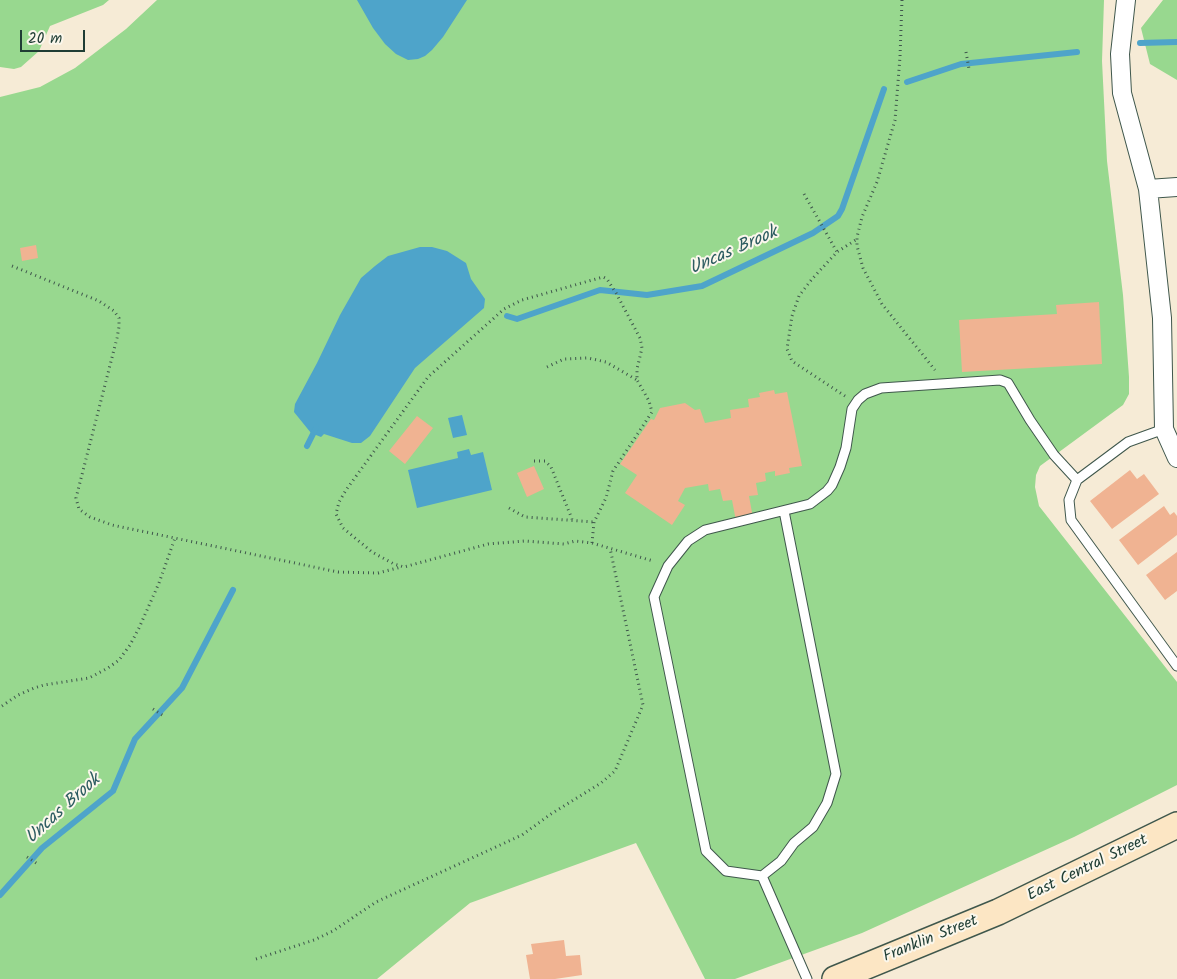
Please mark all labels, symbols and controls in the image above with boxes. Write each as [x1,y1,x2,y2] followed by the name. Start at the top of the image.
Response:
[22,20,88,52] scale bar
[28,27,62,51] text: 20 m
[687,223,781,281] water label: Uncas Brook
[22,771,106,849] water label: Uncas Brook
[1025,832,1151,906] street label: East Central Street
[881,912,981,968] street label: Franklin Street

